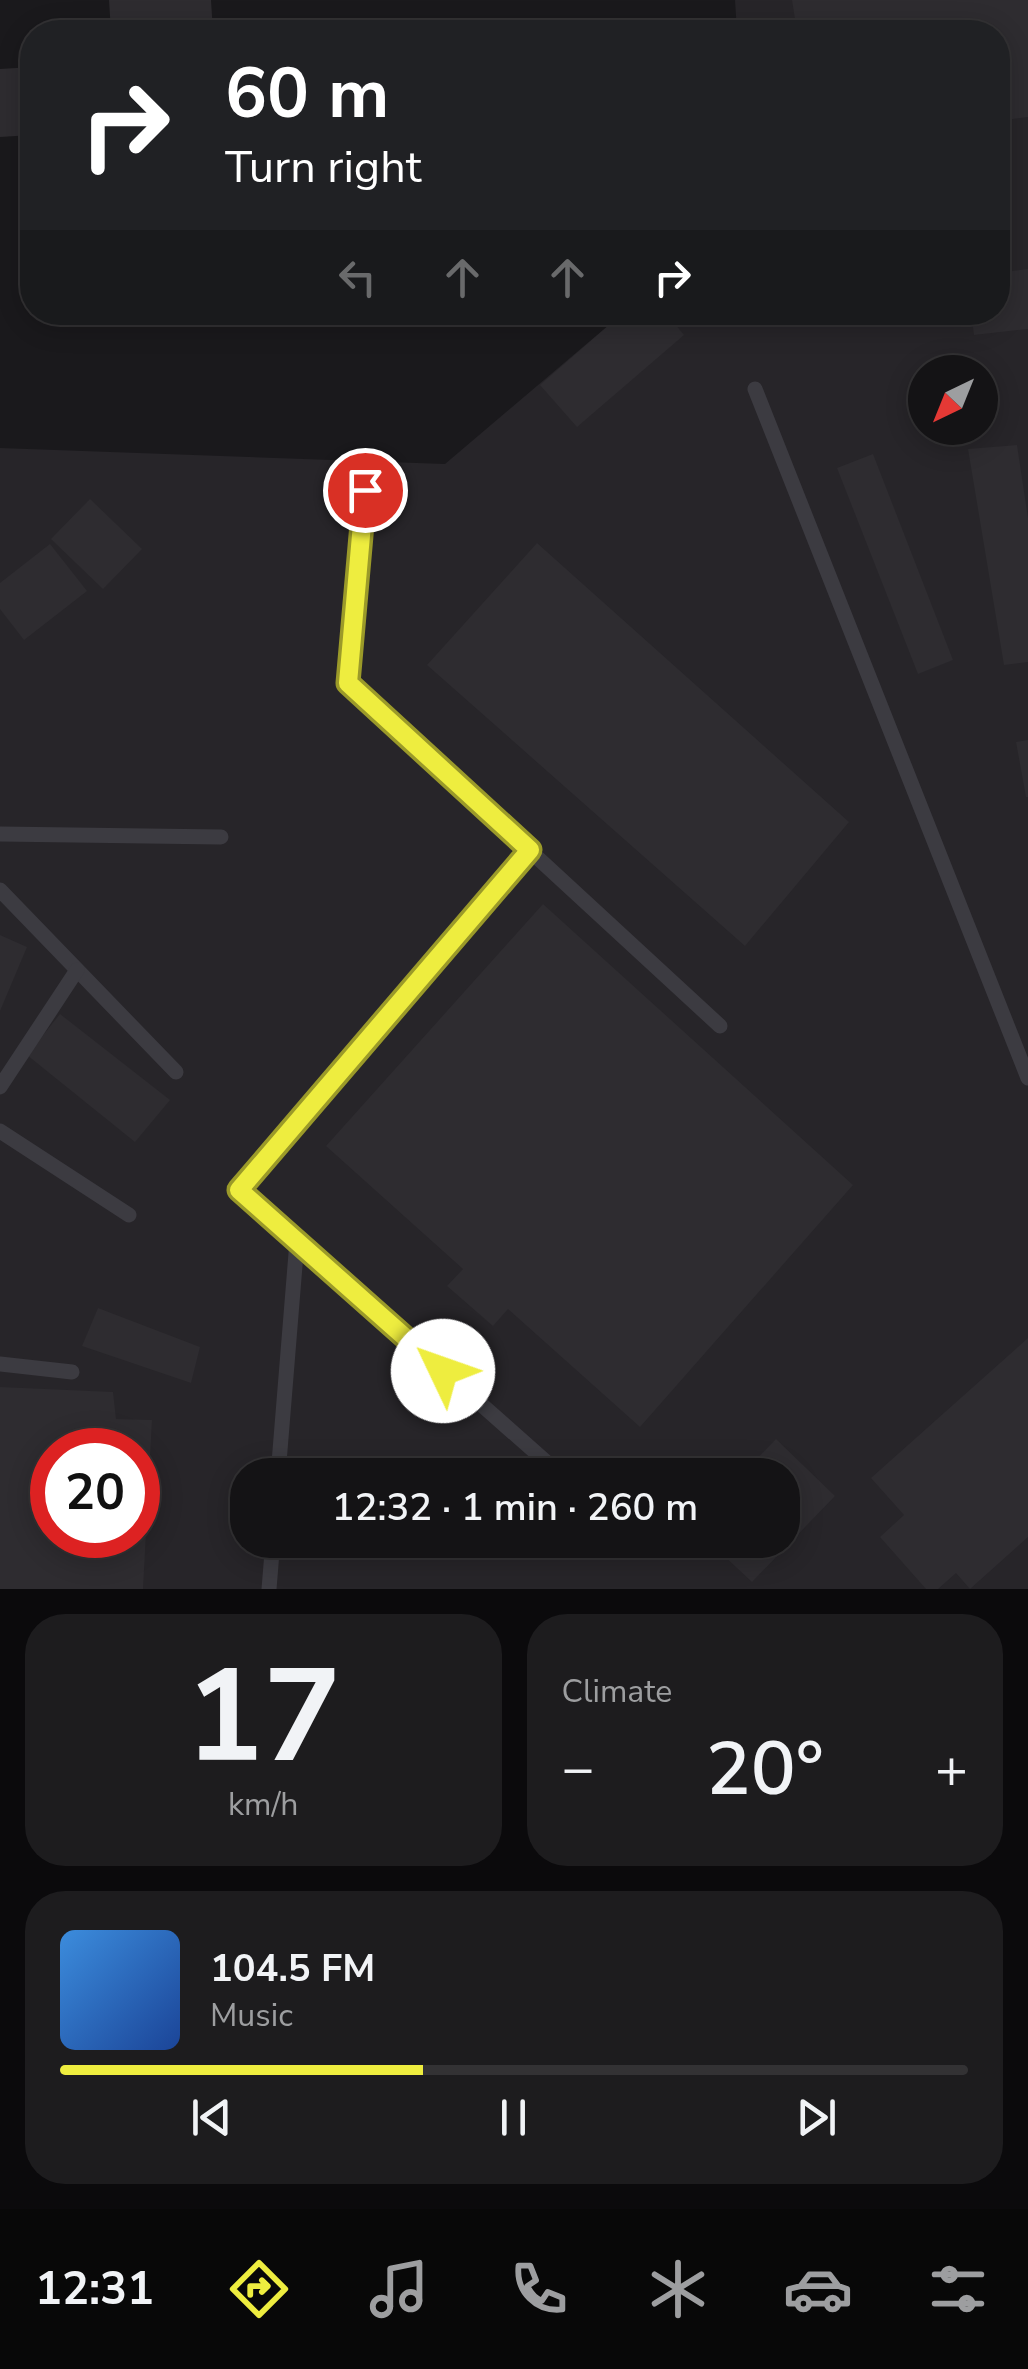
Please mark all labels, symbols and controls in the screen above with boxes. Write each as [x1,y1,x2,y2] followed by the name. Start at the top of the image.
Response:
[225,46,389,142] text: 60 m
[60,60,190,190] icon: right
[225,137,422,198] text: Turn right
[330,250,385,305] icon: left
[435,250,490,305] icon: ahead
[540,250,595,305] icon: ahead
[645,250,700,305] icon: right
[908,355,998,445] north arrow
[908,355,998,445] map controls
[323,448,408,533] pin
[338,463,393,518] icon: arrive
[391,1319,495,1423] position arrow
[30,1428,160,1558] speed limit sign: 20
[332,1482,698,1533] text: 12:32 · 1 min · 260 m
[185,1629,341,1806] text: 17
[562,1670,672,1713] text: Climate
[706,1718,824,1820] text: 20°
[562,1731,595,1806] text: −
[935,1731,968,1806] text: +
[228,1783,299,1826] text: km/h
[210,1943,375,1994] text: 104.5 FM
[210,1994,293,2037] text: Music
[184,2090,239,2145] icon: previous
[486,2090,541,2145] icon: pause
[789,2090,844,2145] icon: next
[224,2254,294,2324] icon: directions
[364,2254,434,2324] icon: music
[504,2254,574,2324] icon: phone
[643,2254,713,2324] icon: climate
[783,2254,853,2324] icon: car
[923,2254,993,2324] icon: filters
[35,2259,154,2320] text: 12:31

